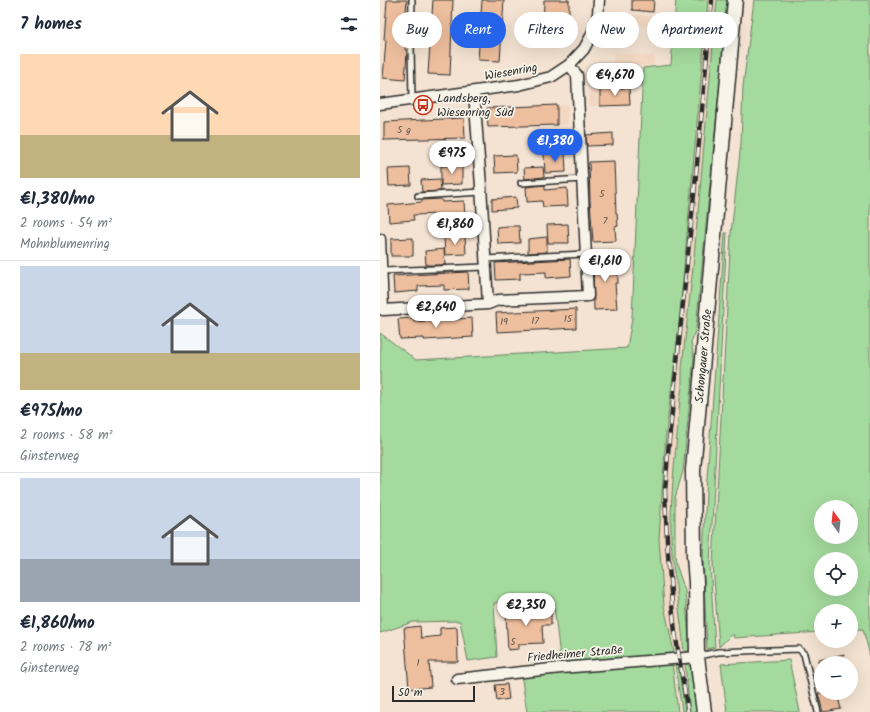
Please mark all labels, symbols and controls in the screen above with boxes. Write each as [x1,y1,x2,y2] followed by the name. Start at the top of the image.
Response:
[20,11,82,38] text: 7 homes
[392,12,442,48] chip: Buy
[450,12,506,48] chip: Rent
[514,12,578,48] chip: Filters
[586,12,639,48] chip: New
[647,12,737,48] chip: Apartment
[338,13,360,35] icon: filters
[483,58,539,86] street label: Wiesenring
[582,63,648,97] pin: €4,670
[596,65,634,86] text: €4,670
[154,80,226,152] icon: home
[437,89,514,122] place label: Landsberg, Wiesenring Süd
[412,94,434,116] bus stop icon: Landsberg, Wiesenring Süd
[397,122,411,138] house number: 5 g
[522,129,588,163] pin: €1,380
[536,131,574,152] text: €1,380
[428,141,476,175] pin: €975
[438,143,466,164] text: €975
[20,186,95,213] text: €1,380/mo
[599,186,605,202] house number: 5
[422,212,488,246] pin: €1,860
[20,213,112,234] text: 2 rooms · 54 m²
[603,213,608,229] house number: 7
[437,214,473,235] text: €1,860
[20,234,110,255] text: Mohnblumenring
[572,249,638,283] pin: €1,610
[588,251,622,272] text: €1,610
[154,292,226,364] icon: home
[403,295,469,329] pin: €2,640
[416,297,456,318] text: €2,640
[690,308,717,404] street label: Schongauer Straße
[564,311,573,327] house number: 15
[531,313,539,329] house number: 17
[500,314,508,330] house number: 19
[20,398,82,425] text: €975/mo
[20,425,113,446] text: 2 rooms · 58 m²
[20,446,79,467] text: Ginsterweg
[814,500,858,544] north arrow
[814,500,858,700] map controls
[154,504,226,576] icon: home
[814,552,858,596] button: locate
[493,593,559,627] pin: €2,350
[506,595,546,616] text: €2,350
[814,604,858,648] button: +
[20,610,95,637] text: €1,860/mo
[510,634,516,650] house number: 5
[20,637,112,658] text: 2 rooms · 78 m²
[526,640,624,668] street label: Friedheimer Straße
[416,655,420,671] house number: 1
[814,656,858,700] button: −
[20,658,79,679] text: Ginsterweg
[392,684,475,703] scale bar
[398,684,423,702] text: 50 m
[499,684,505,700] house number: 3

